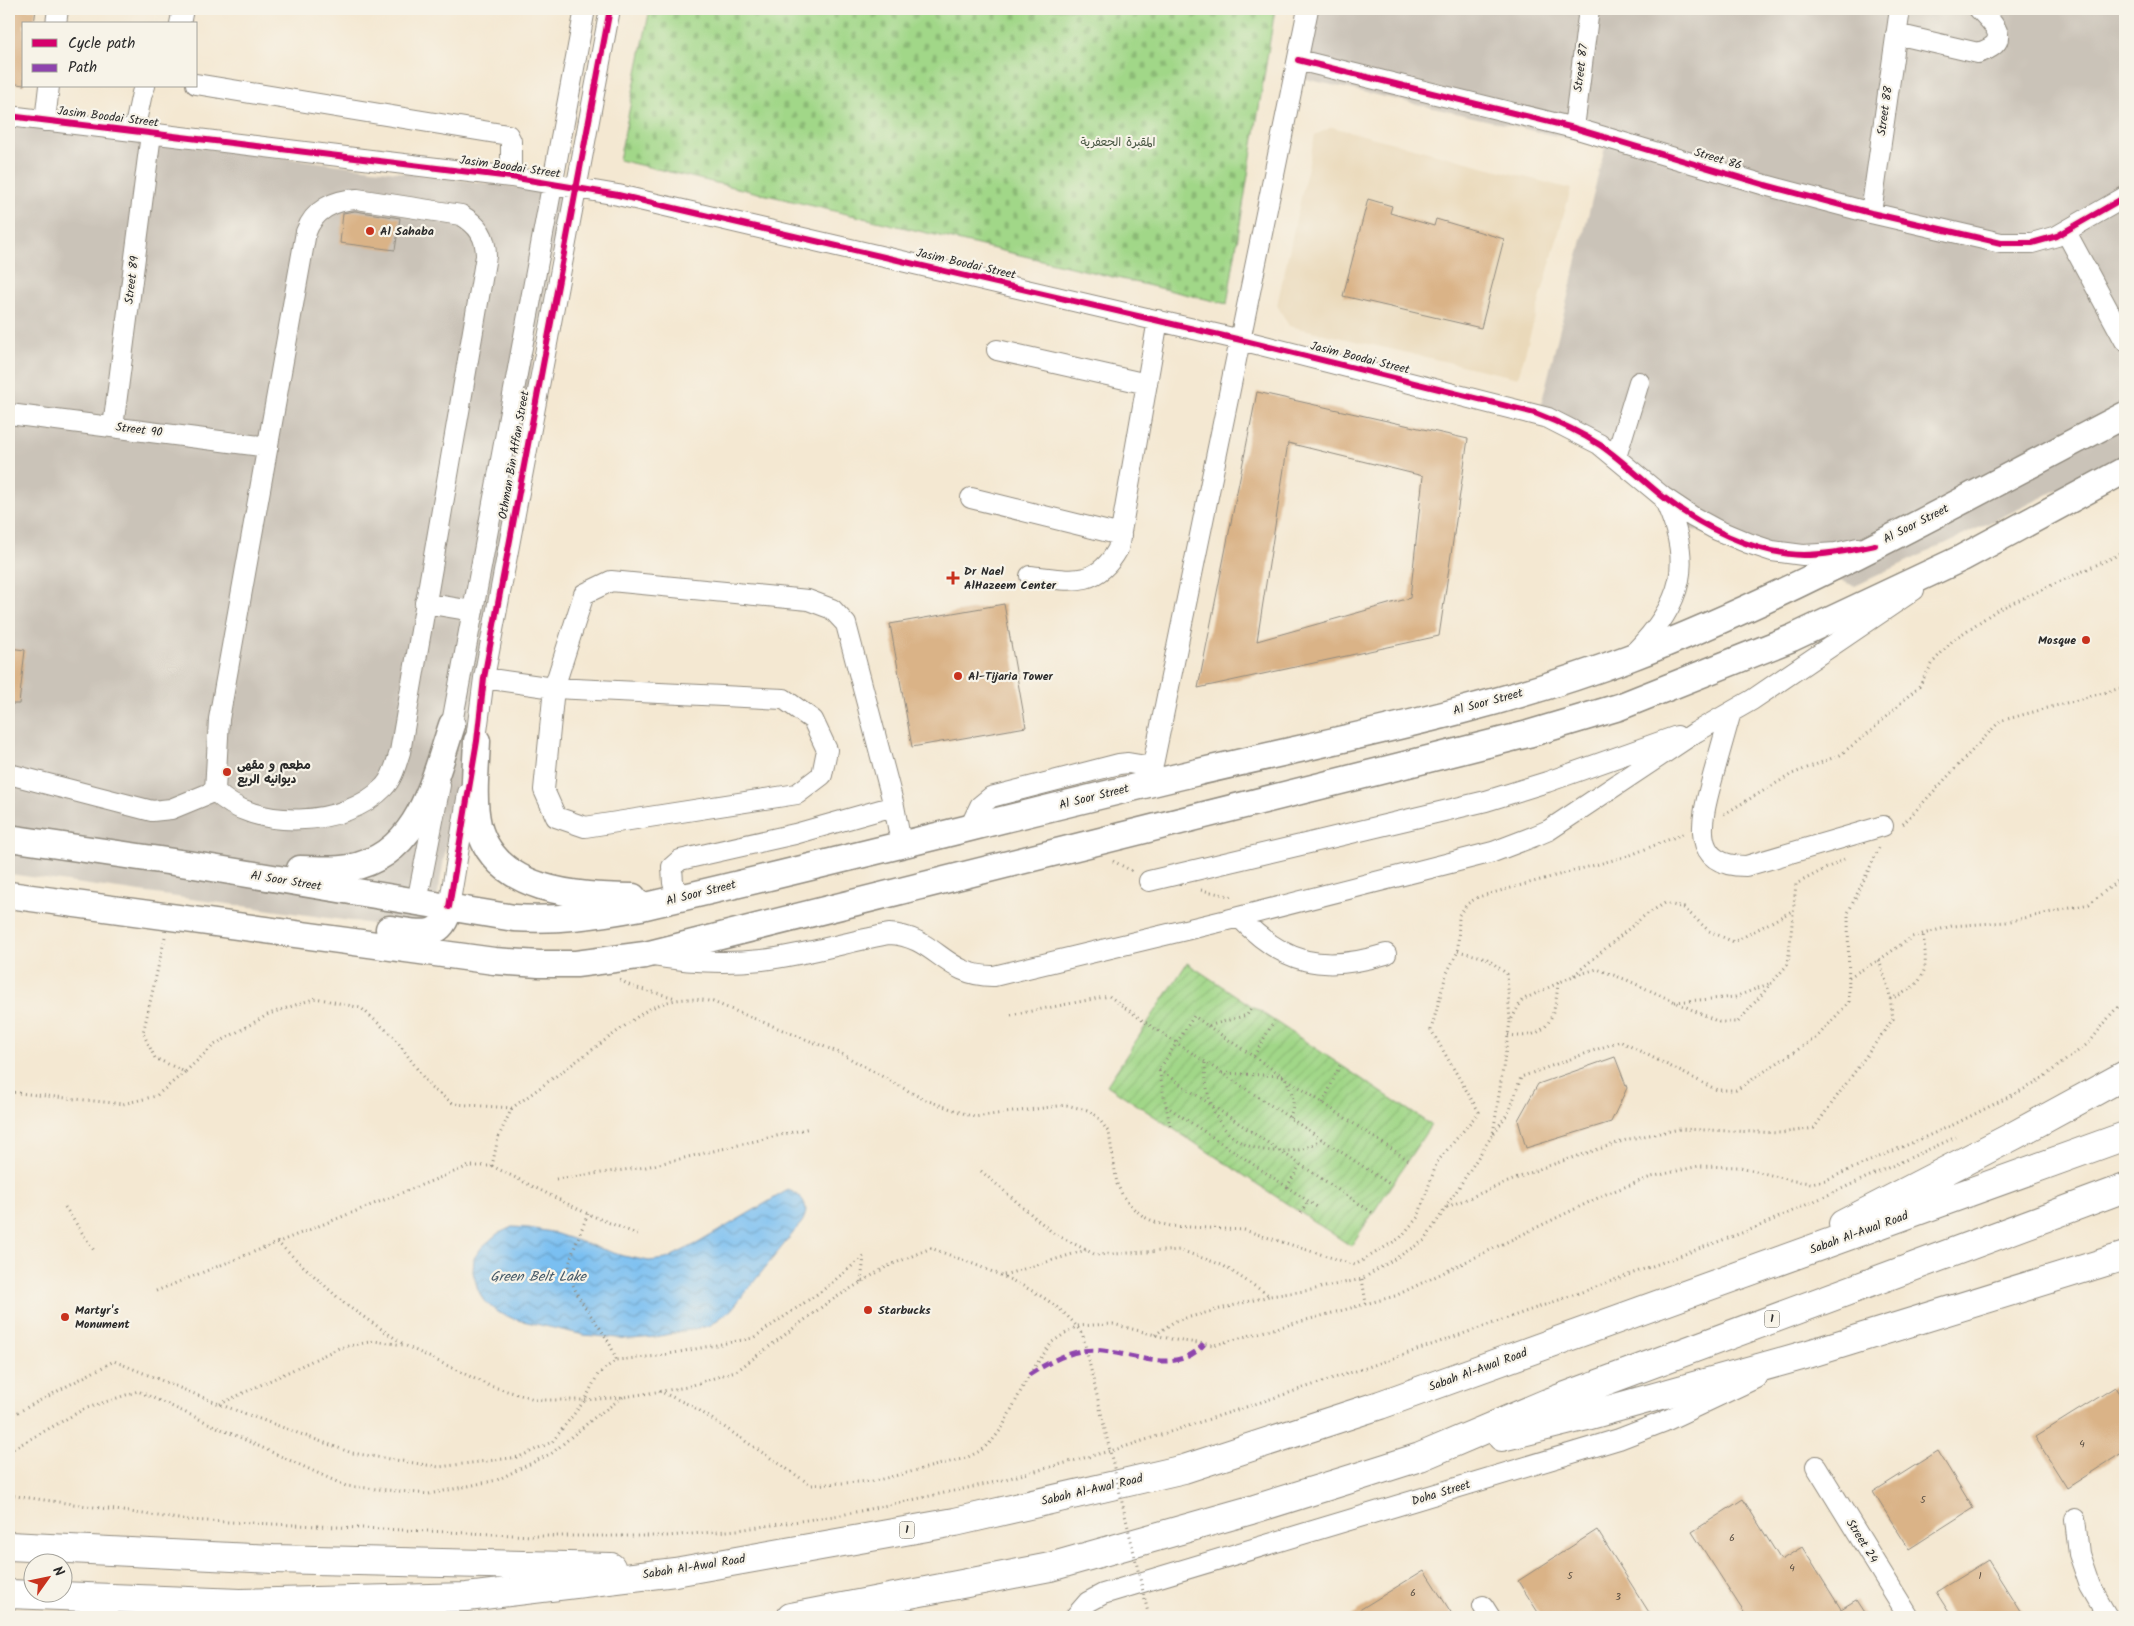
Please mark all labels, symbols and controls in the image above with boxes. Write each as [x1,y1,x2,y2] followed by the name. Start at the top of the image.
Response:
[22,22,198,88] legend
[68,32,135,56] text: Cycle path
[1569,43,1593,93] street label: Street 87
[68,56,97,80] text: Path
[1872,84,1898,137] street label: Street 88
[56,101,160,133] street label: Jasim Boodai Street
[1080,133,1156,152] park label: المقبرة الجعفرية
[1692,143,1744,175] street label: Street 86
[458,151,562,184] street label: Jasim Boodai Street
[380,222,434,241] place label: Al Sahaba
[364,225,376,237] marker: Al Sahaba
[914,243,1018,285] street label: Jasim Boodai Street
[120,255,144,305] street label: Street 89
[1308,336,1412,380] street label: Jasim Boodai Street
[493,389,535,521] street label: Othman Bin Affan Street
[114,418,164,442] street label: Street 90
[1880,499,1952,549] street label: Al Soor Street
[964,562,1057,595] place label: Dr Nael AlHazeem Center
[946,571,960,585] marker: Dr Nael AlHazeem Center
[2038,631,2076,650] place label: Mosque
[2080,634,2092,646] marker: Mosque
[968,667,1054,686] place label: Al-Tijaria Tower
[952,670,964,682] marker: Al-Tijaria Tower
[1451,683,1525,720] street label: Al Soor Street
[237,756,311,789] place label: مطعم و مقهى ديوانيه الربع
[221,766,233,778] marker: مطعم و مقهى ديوانيه الربع
[1057,779,1131,815] street label: Al Soor Street
[249,866,323,896] street label: Al Soor Street
[664,875,738,911] street label: Al Soor Street
[1807,1206,1912,1260] street label: Sabah Al-Awal Road
[490,1266,588,1288] water label: Green Belt Lake
[75,1301,130,1334] place label: Martyr's Monument
[878,1301,931,1320] place label: Starbucks
[862,1304,874,1316] marker: Starbucks
[1764,1310,1780,1328] road number: 1
[59,1311,71,1323] marker: Martyr's Monument
[1426,1343,1531,1397] street label: Sabah Al-Awal Road
[2079,1436,2085,1452] house number: 4
[1039,1469,1146,1511] street label: Sabah Al-Awal Road
[1409,1475,1473,1511] street label: Doha Street
[1920,1492,1926,1508] house number: 5
[1841,1515,1883,1567] street label: Street 24
[900,1522,914,1538] road number: 1
[1729,1530,1735,1546] house number: 6
[641,1549,748,1584] street label: Sabah Al-Awal Road
[22,1554,72,1604] north arrow
[1789,1560,1795,1576] house number: 4
[46,1562,70,1581] text: N
[1567,1568,1573,1584] house number: 5
[1978,1568,1982,1584] house number: 1
[1410,1585,1416,1601] house number: 6
[1615,1589,1621,1605] house number: 3

